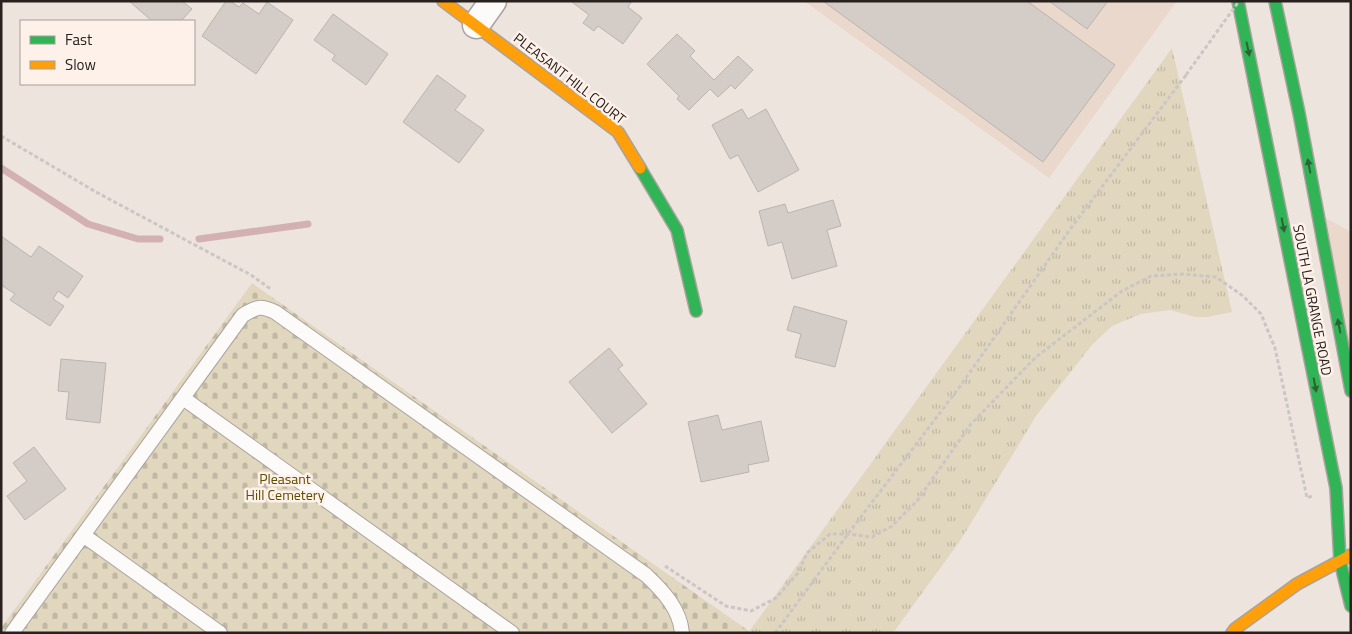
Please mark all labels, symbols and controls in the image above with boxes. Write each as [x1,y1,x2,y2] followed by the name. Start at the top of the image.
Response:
[20,20,195,85] legend
[509,27,631,129] street label: PLEASANT HILL COURT
[65,28,93,51] text: Fast
[1244,41,1252,57] one-way arrow
[65,53,96,76] text: Slow
[1305,159,1313,174] one-way arrow
[1280,218,1288,234] one-way arrow
[1288,223,1338,377] street label: SOUTH LA GRANGE ROAD
[1334,318,1342,334] one-way arrow
[1312,377,1320,393] one-way arrow
[246,468,325,505] park label: Pleasant Hill Cemetery

